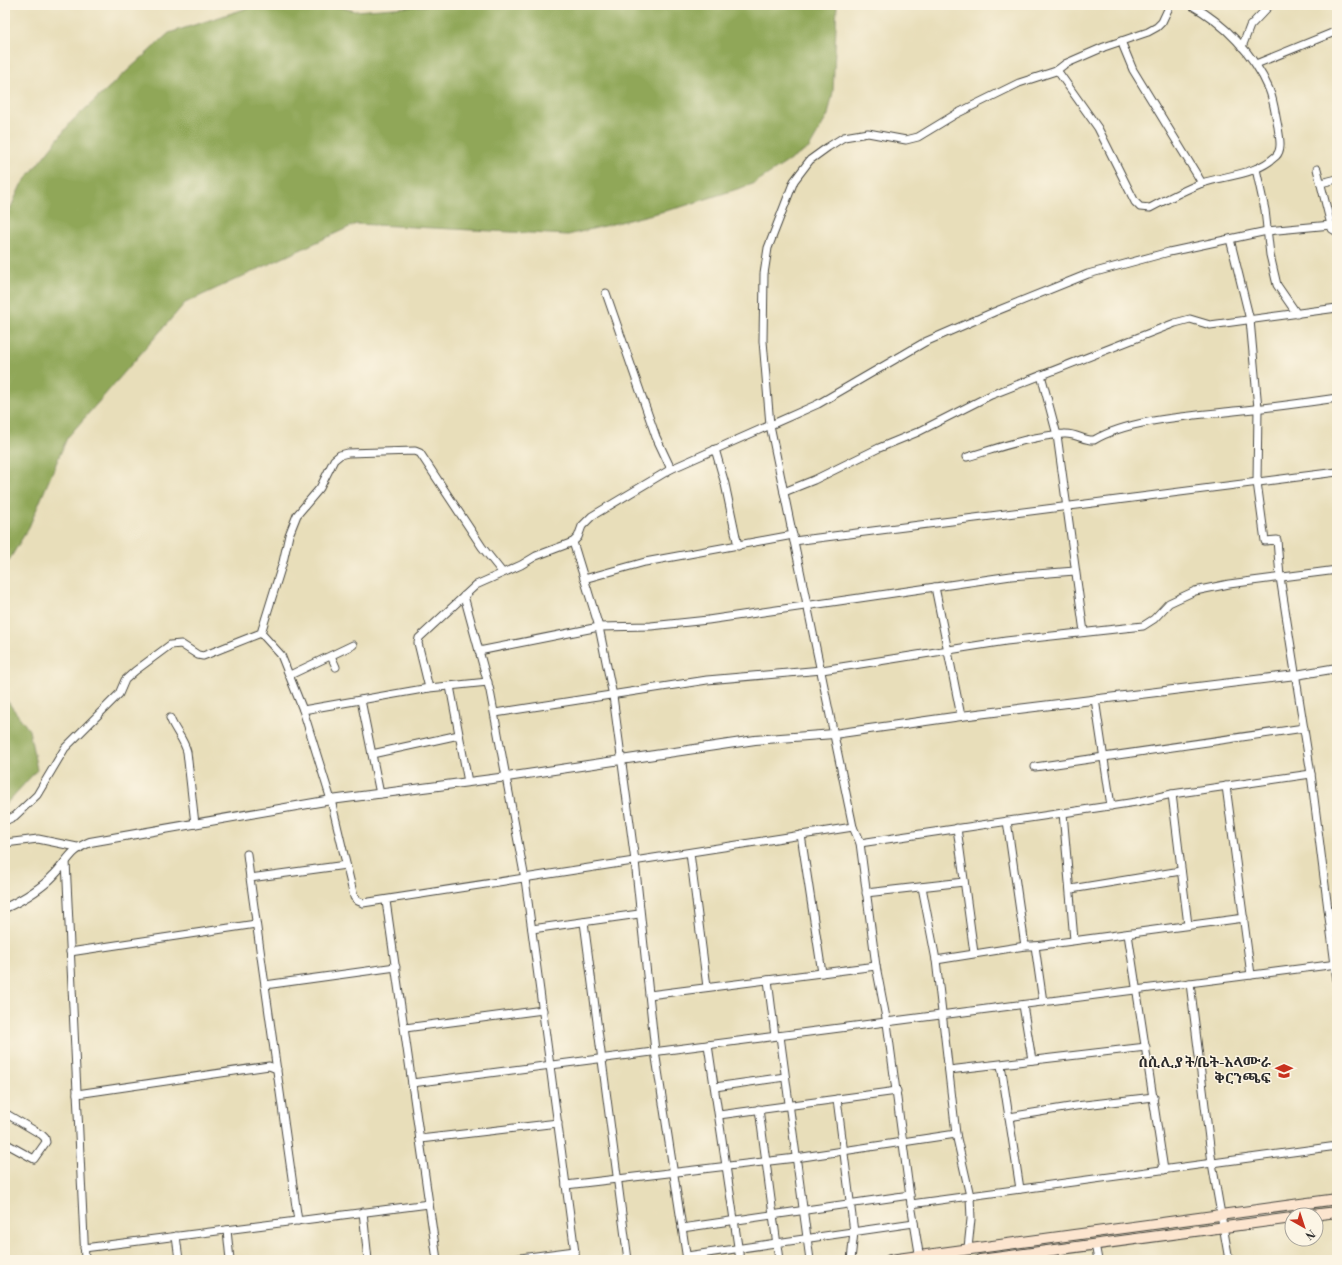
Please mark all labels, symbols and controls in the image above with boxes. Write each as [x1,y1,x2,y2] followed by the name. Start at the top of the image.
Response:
[1139,1054,1271,1088] place label: ሰሲሊያ ት/ቤት-አላሙራ ቅርንጫፍ
[1274,1061,1294,1081] school or university icon: ሰሲሊያ ት/ቤት-አላሙራ ቅርንጫፍ
[1284,1207,1324,1247] north arrow
[1302,1226,1317,1242] text: N

